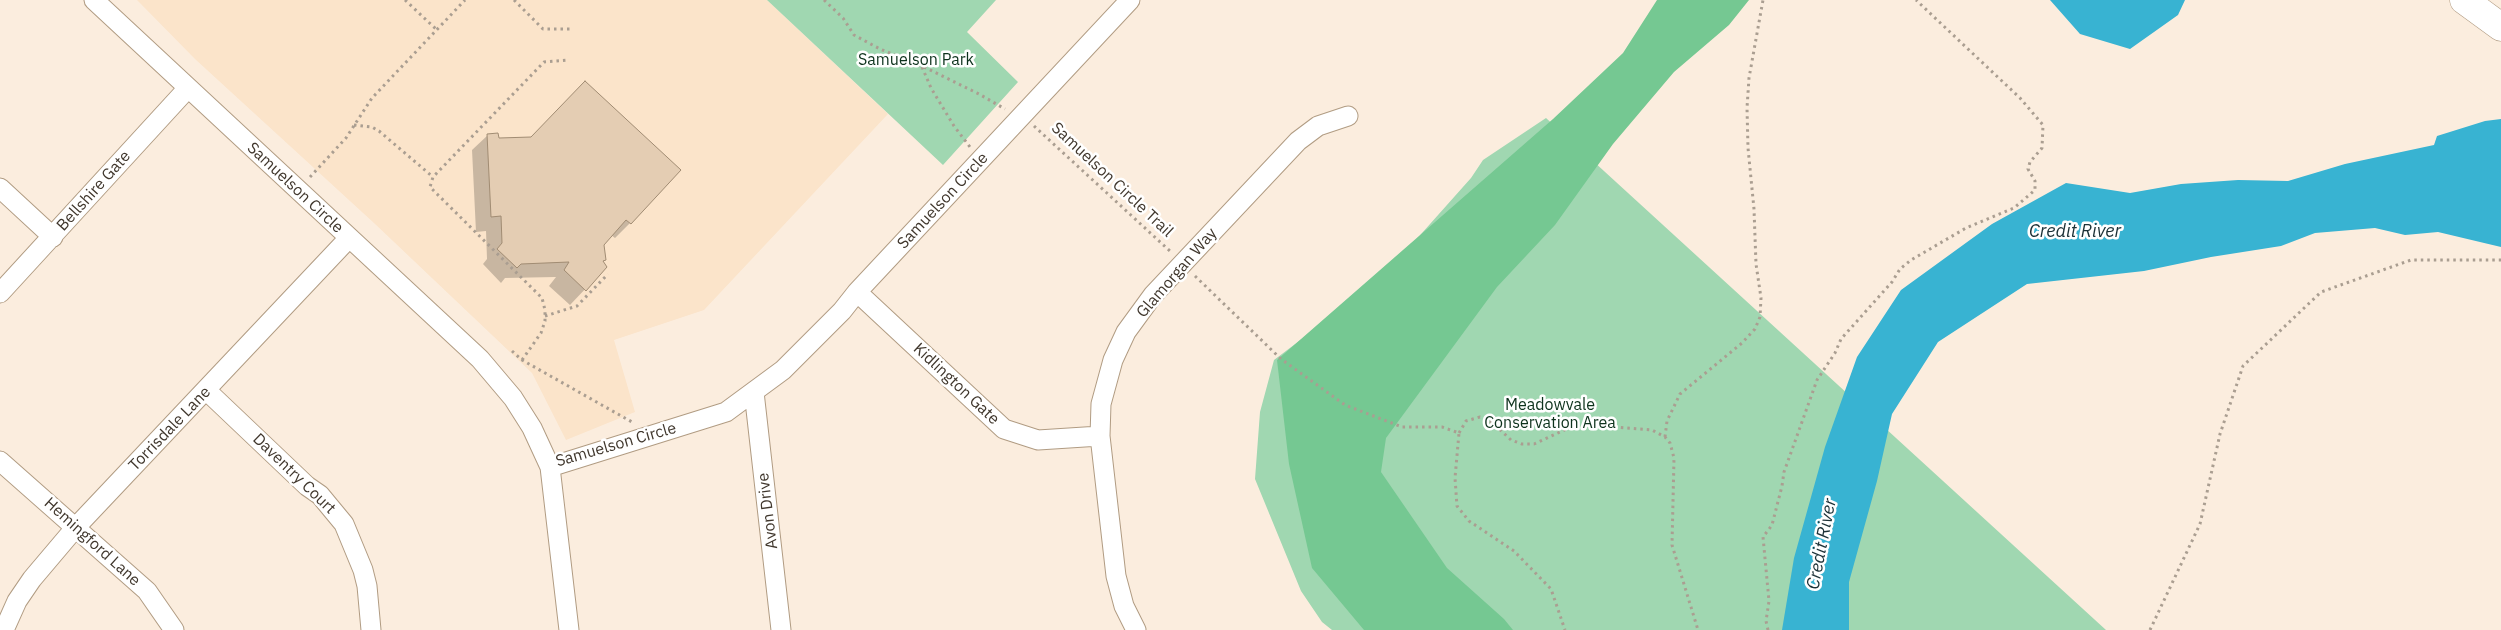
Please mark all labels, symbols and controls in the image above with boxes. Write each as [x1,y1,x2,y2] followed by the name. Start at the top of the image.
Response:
[858,50,974,70] park label: Samuelson Park
[1047,119,1177,241] street label: Samuelson Circle Trail
[243,139,347,237] street label: Samuelson Circle
[53,147,135,235] street label: Bellshire Gate
[894,149,992,253] street label: Samuelson Circle
[2029,221,2121,243] water label: Credit River
[1133,224,1221,322] street label: Glamorgan Way
[909,339,1003,429] street label: Kidlington Gate
[125,383,215,475] street label: Torrisdale Lane
[1484,395,1616,433] park label: Meadowvale Conservation Area
[553,419,679,471] street label: Samuelson Circle
[249,430,339,518] street label: Daventry Court
[754,472,782,550] street label: Avon Drive
[40,494,144,590] street label: Hemingford Lane
[1803,497,1841,591] water label: Credit River

